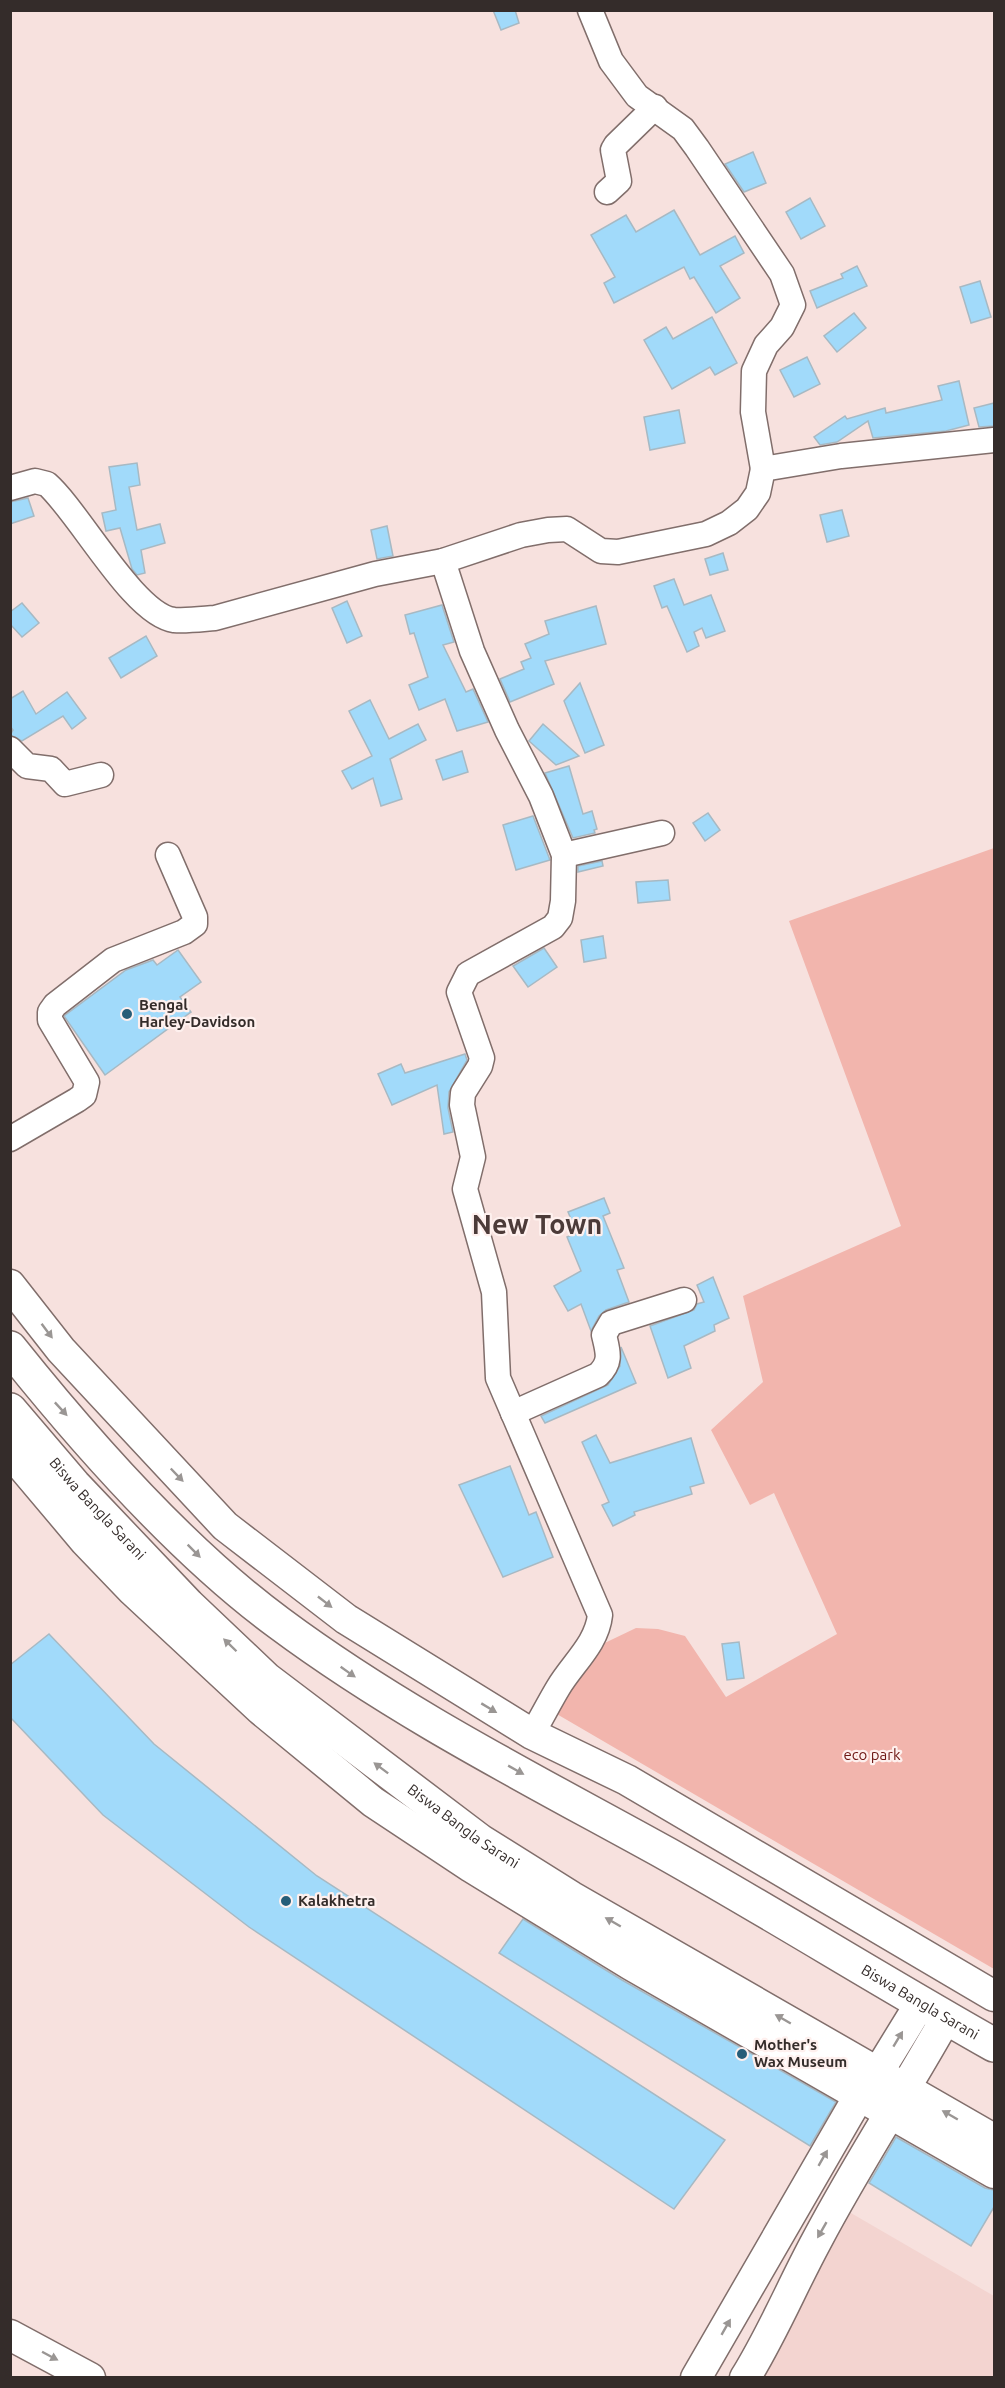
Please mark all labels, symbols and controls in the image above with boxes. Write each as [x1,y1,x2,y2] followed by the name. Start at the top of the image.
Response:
[139,996,255,1030] place label: Bengal Harley-Davidson
[120,1007,134,1021] marker: Bengal Harley-Davidson
[472,1209,602,1239] district label: New Town
[40,1323,53,1339] one-way arrow
[54,1402,68,1417] one-way arrow
[46,1454,149,1563] street label: Biswa Bangla Sarani
[170,1468,184,1482] one-way arrow
[187,1544,201,1558] one-way arrow
[317,1596,332,1608] one-way arrow
[223,1639,238,1652] one-way arrow
[339,1666,355,1678] one-way arrow
[481,1702,497,1713] one-way arrow
[843,1746,901,1763] park label: eco park
[373,1762,389,1774] one-way arrow
[507,1765,524,1775] one-way arrow
[404,1780,523,1871] street label: Biswa Bangla Sarani
[298,1892,375,1909] place label: Kalakhetra
[279,1894,293,1908] marker: Kalakhetra
[605,1916,621,1927] one-way arrow
[859,1961,982,2043] street label: Biswa Bangla Sarani
[774,2014,791,2024] one-way arrow
[893,2031,904,2047] one-way arrow
[754,2036,847,2070] place label: Mother's Wax Museum
[735,2047,749,2061] marker: Mother's Wax Museum
[942,2110,958,2121] one-way arrow
[818,2149,828,2166] one-way arrow
[817,2222,827,2239] one-way arrow
[720,2319,731,2335] one-way arrow
[42,2351,59,2361] one-way arrow

